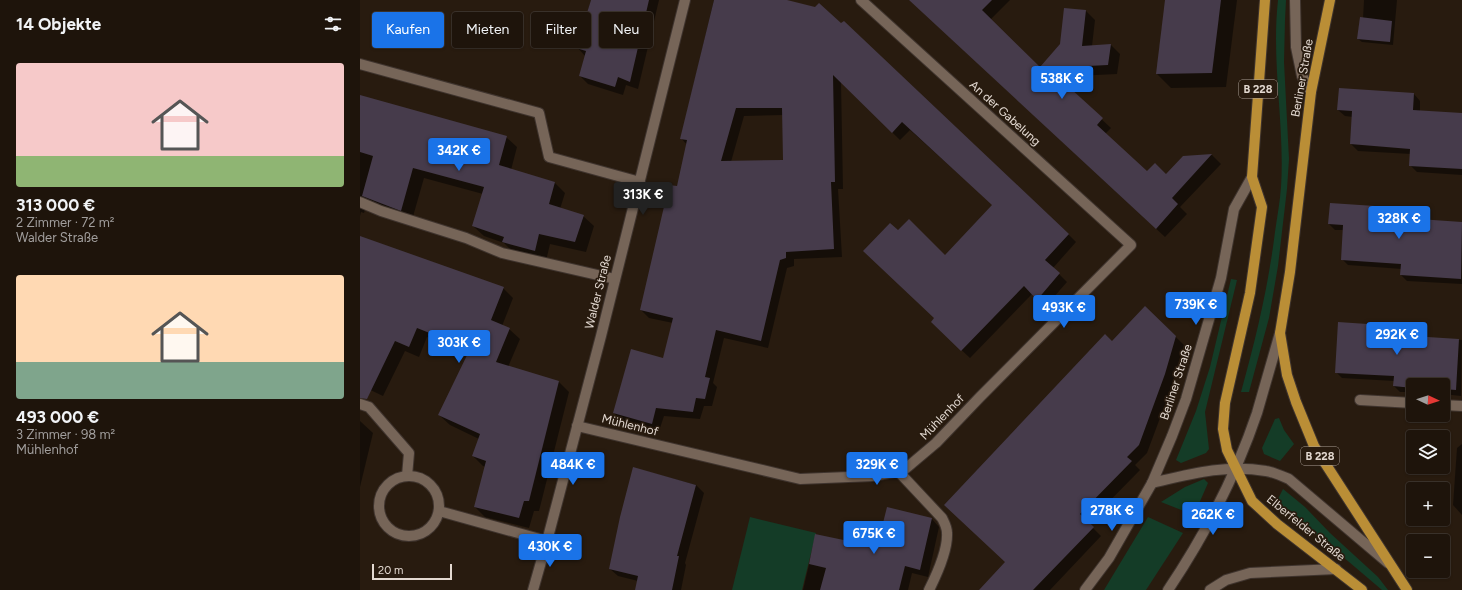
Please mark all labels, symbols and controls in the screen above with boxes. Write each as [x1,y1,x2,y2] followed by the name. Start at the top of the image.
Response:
[372,12,444,48] chip: Kaufen
[452,12,523,48] chip: Mieten
[531,12,591,48] chip: Filter
[599,12,653,48] chip: Neu
[322,13,344,35] icon: filters
[16,14,101,34] text: 14 Objekte
[1288,37,1316,118] street label: Berliner Straße
[1029,66,1095,100] pin: 538K €
[1040,71,1084,86] text: 538K €
[967,78,1043,148] street label: An der Gabelung
[1239,80,1277,98] road number: B 228
[144,89,216,161] icon: home
[426,138,492,172] pin: 342K €
[437,143,481,158] text: 342K €
[610,182,676,216] pin: 313K €
[623,187,663,202] text: 313K €
[16,195,95,215] text: 313 000 €
[1366,206,1432,240] pin: 328K €
[1377,211,1421,226] text: 328K €
[16,215,114,230] text: 2 Zimmer · 72 m²
[16,230,98,245] text: Walder Straße
[582,253,614,330] street label: Walder Straße
[1163,292,1229,326] pin: 739K €
[1031,295,1097,329] pin: 493K €
[1175,297,1217,312] text: 739K €
[1042,300,1086,315] text: 493K €
[144,301,216,373] icon: home
[1364,322,1430,356] pin: 292K €
[1375,327,1419,342] text: 292K €
[426,330,492,364] pin: 303K €
[437,335,481,350] text: 303K €
[1157,342,1195,422] street label: Berliner Straße
[1406,378,1450,422] north arrow
[1406,378,1450,578] map controls
[917,391,967,443] street label: Mühlenhof
[16,407,99,427] text: 493 000 €
[600,411,660,439] street label: Mühlenhof
[16,427,115,442] text: 3 Zimmer · 98 m²
[1406,430,1450,474] button: layers
[16,442,78,457] text: Mühlenhof
[1301,447,1339,465] road number: B 228
[540,452,606,486] pin: 484K €
[844,452,910,486] pin: 329K €
[550,457,596,472] text: 484K €
[855,457,899,472] text: 329K €
[1406,482,1450,526] button: +
[1264,492,1348,564] street label: Elberfelder Straße
[1079,498,1145,532] pin: 278K €
[1180,502,1246,536] pin: 262K €
[1090,503,1134,518] text: 278K €
[1191,507,1235,522] text: 262K €
[841,521,907,555] pin: 675K €
[852,526,896,541] text: 675K €
[517,534,583,568] pin: 430K €
[1406,534,1450,578] button: −
[528,539,572,554] text: 430K €
[372,562,452,581] scale bar
[378,564,403,577] text: 20 m

